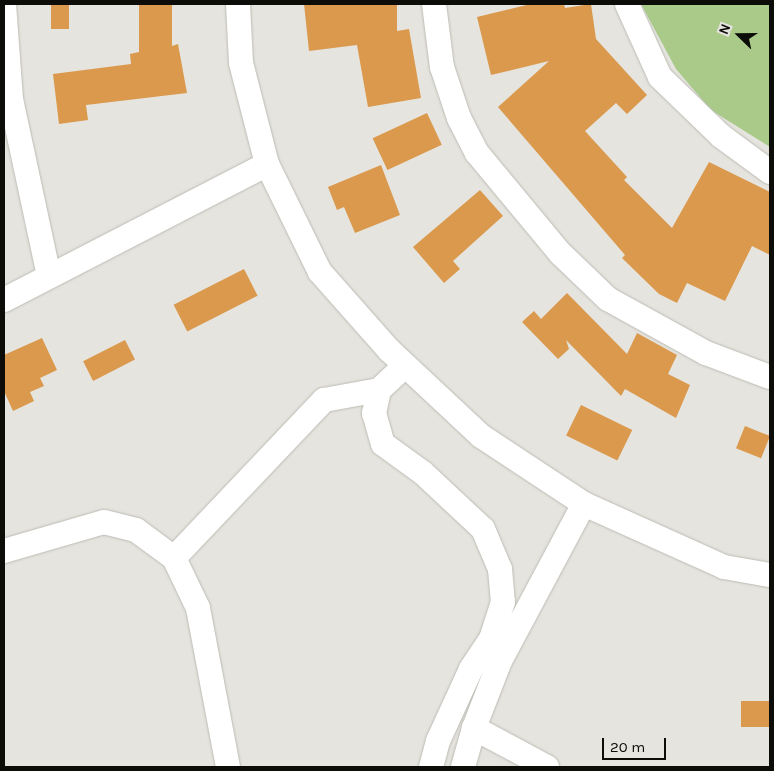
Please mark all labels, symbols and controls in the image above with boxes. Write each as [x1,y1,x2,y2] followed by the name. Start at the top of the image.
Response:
[714,10,764,60] north arrow
[715,21,734,37] text: N
[604,728,668,760] scale bar
[610,738,645,756] text: 20 m

